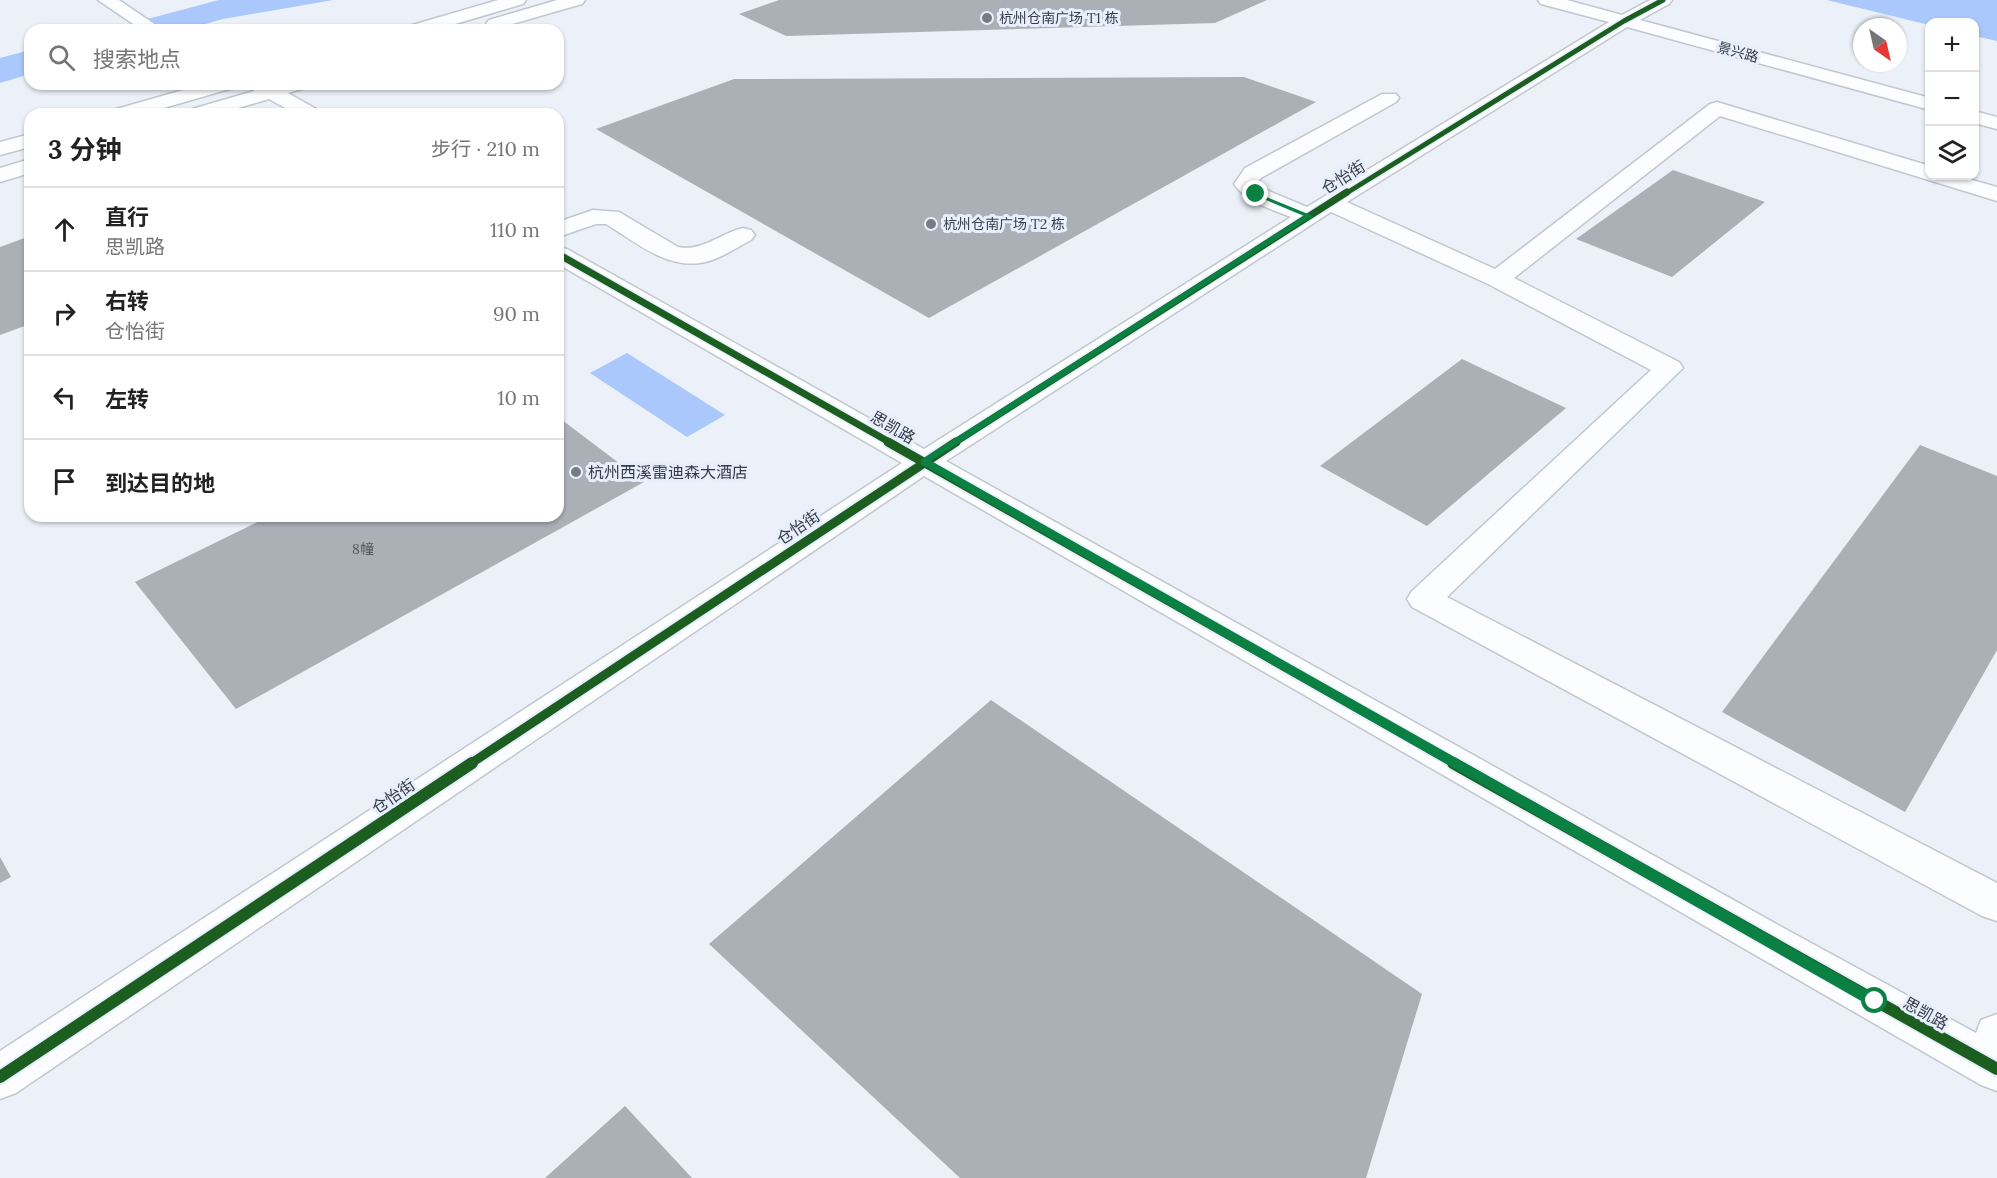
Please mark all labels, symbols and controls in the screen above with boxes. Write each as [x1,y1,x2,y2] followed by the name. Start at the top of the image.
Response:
[999,9,1118,27] place label: 杭州仓南广场 T1 栋
[980,11,994,25] marker: 杭州仓南广场 T1 栋
[1853,18,1907,72] north arrow
[1925,18,1979,180] map controls
[1925,18,1979,72] button: +
[24,24,564,90] search box
[1715,38,1761,66] street label: 景兴路
[45,41,78,74] icon: search
[93,45,181,73] text: 搜索地点
[1925,72,1979,126] button: −
[1925,126,1979,180] button: layers
[48,133,121,166] text: 3 分钟
[431,136,540,161] text: 步行 · 210 m
[1317,156,1369,198] street label: 仓怡街
[1242,180,1268,206] route end
[105,203,149,231] text: 直行
[48,213,81,246] icon: ahead
[943,215,1065,233] place label: 杭州仓南广场 T2 栋
[490,217,540,242] text: 110 m
[924,217,938,231] marker: 杭州仓南广场 T2 栋
[105,234,165,259] text: 思凯路
[105,287,149,315] text: 右转
[48,297,81,330] icon: right
[493,301,540,326] text: 90 m
[105,318,165,343] text: 仓怡街
[48,381,81,414] icon: left
[105,385,149,413] text: 左转
[497,385,540,410] text: 10 m
[867,406,919,448] street label: 思凯路
[588,462,748,482] place label: 杭州西溪雷迪森大酒店
[48,465,81,498] icon: arrive
[569,465,583,479] marker: 杭州西溪雷迪森大酒店
[105,469,215,497] text: 到达目的地
[773,505,823,549] street label: 仓怡街
[352,540,374,558] house number: 8幢
[368,774,418,818] street label: 仓怡街
[1861,987,1887,1013] route start
[1900,993,1952,1033] street label: 思凯路

